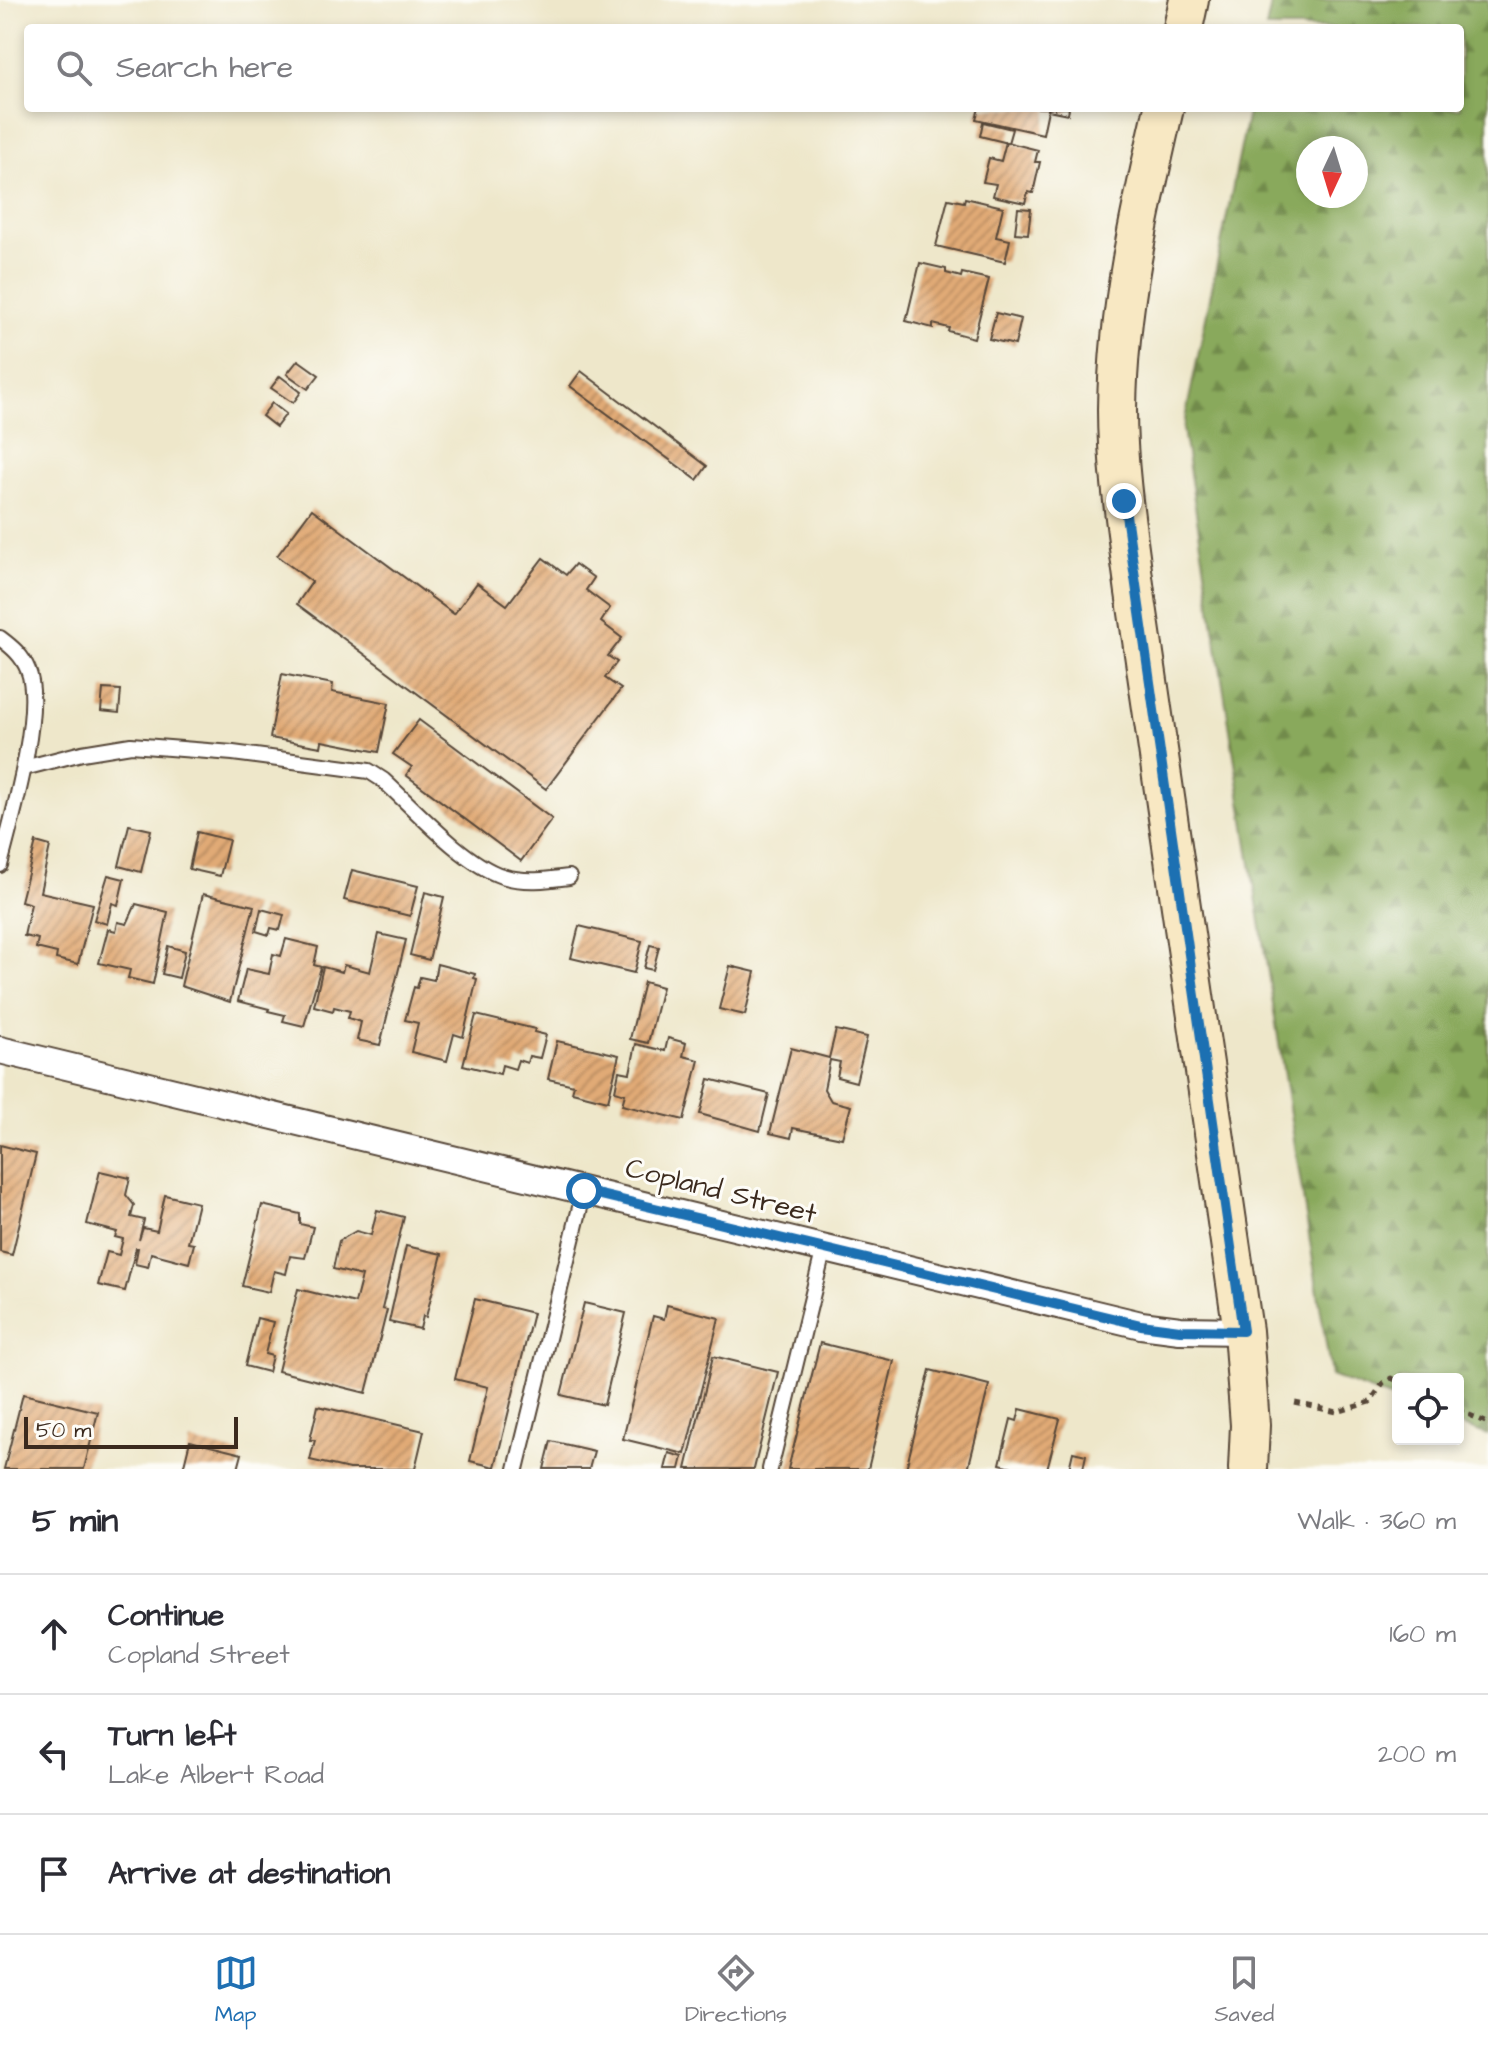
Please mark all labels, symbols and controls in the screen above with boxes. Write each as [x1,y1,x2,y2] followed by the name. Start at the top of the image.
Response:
[24,24,1464,112] search box
[52,46,96,90] icon: search
[116,47,293,89] text: Search here
[1296,136,1368,208] north arrow
[1106,483,1142,519] route end
[621,1148,821,1234] street label: Copland Street
[566,1173,602,1209] route start
[1392,1373,1464,1445] map controls
[1392,1373,1464,1445] button: locate
[24,1413,238,1449] scale bar
[36,1415,91,1446] text: 50 m
[32,1497,118,1545] text: 5 min
[1297,1503,1456,1539] text: Walk · 360 m
[108,1595,224,1637] text: Continue
[32,1612,76,1656] icon: ahead
[1389,1616,1456,1652] text: 160 m
[108,1637,290,1673] text: Copland Street
[108,1715,236,1757] text: Turn left
[32,1732,76,1776] icon: left
[1378,1736,1456,1772] text: 200 m
[108,1757,324,1793] text: Lake Albert Road
[32,1852,76,1896] icon: arrive
[108,1853,390,1895] text: Arrive at destination
[214,1951,258,2030] tab: Map
[685,1951,787,2030] tab: Directions
[1214,1951,1274,2030] tab: Saved

